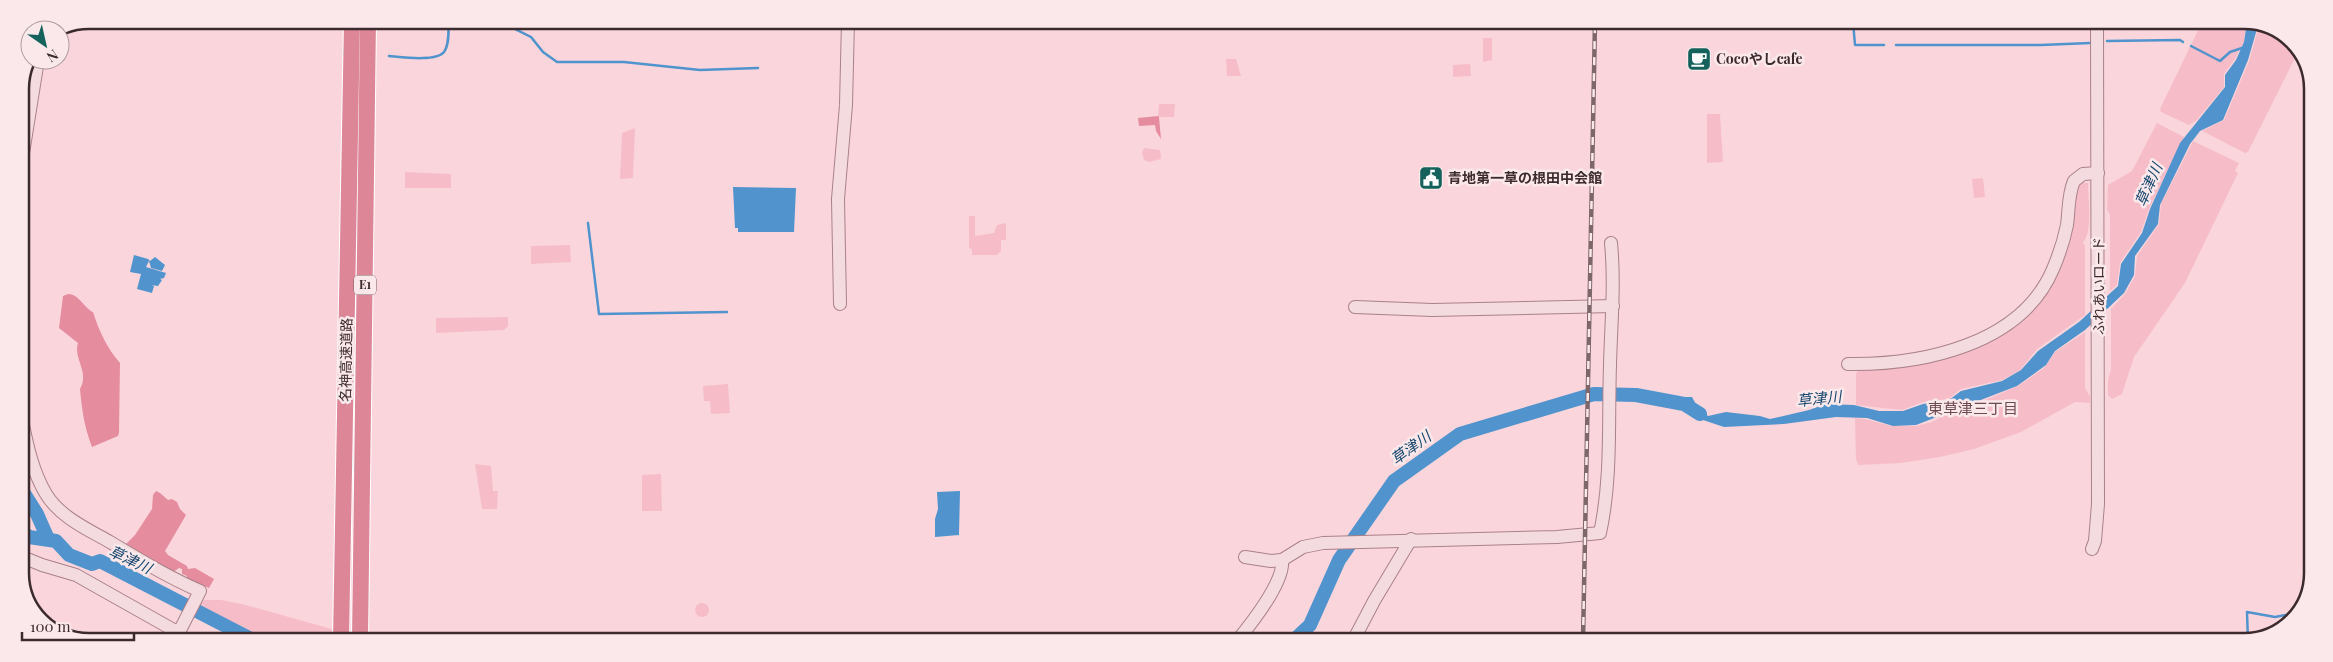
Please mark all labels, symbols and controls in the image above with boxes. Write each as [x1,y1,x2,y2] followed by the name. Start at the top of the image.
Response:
[20,20,70,70] north arrow
[43,45,62,67] text: N
[1686,46,1712,72] cafe icon: Cocoやしcafe
[1716,49,1803,68] place label: Cocoやしcafe
[2130,158,2167,209] water label: 草津川
[1418,165,1444,191] public building icon: 青地第一草の根田中会館
[1448,168,1602,187] place label: 青地第一草の根田中会館
[2089,237,2108,335] street label: ふれあいロード
[354,276,376,294] road number: E1
[335,318,356,402] street label: 名神高速道路
[1795,386,1844,410] water label: 草津川
[1928,398,2018,418] district label: 東草津三丁目
[1386,425,1436,469] water label: 草津川
[106,541,157,579] water label: 草津川
[22,610,135,642] scale bar
[30,616,71,636] text: 100 m

